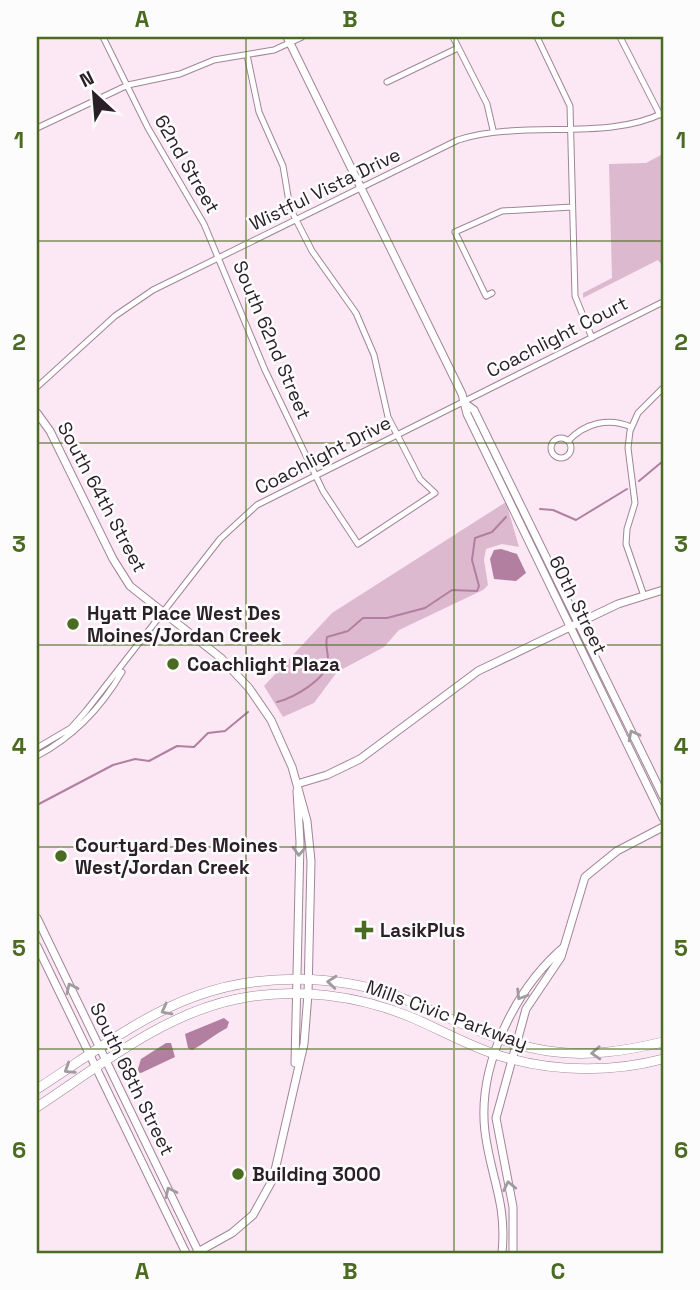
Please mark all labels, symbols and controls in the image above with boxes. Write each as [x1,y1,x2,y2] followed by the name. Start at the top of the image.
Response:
[135,4,150,34] text: A
[342,4,358,34] text: B
[551,4,565,34] text: C
[60,60,130,130] north arrow
[76,65,98,93] text: N
[149,110,225,218] street label: 62nd Street
[14,125,24,155] text: 1
[676,125,686,155] text: 1
[245,142,405,236] street label: Wistful Vista Drive
[227,257,317,423] street label: South 62nd Street
[482,291,632,383] street label: Coachlight Court
[12,327,26,357] text: 2
[674,327,688,357] text: 2
[251,410,395,500] street label: Coachlight Drive
[52,417,152,577] street label: South 64th Street
[12,529,26,559] text: 3
[674,529,688,559] text: 3
[543,551,613,659] street label: 60th Street
[87,601,282,648] place label: Hyatt Place West Des Moines/Jordan Creek
[65,616,81,632] marker: Hyatt Place West Des Moines/Jordan Creek
[187,652,340,677] place label: Coachlight Plaza
[165,656,181,672] marker: Coachlight Plaza
[627,730,641,742] one-way arrow
[12,731,27,761] text: 4
[674,731,689,761] text: 4
[75,833,278,880] place label: Courtyard Des Moines West/Jordan Creek
[291,846,307,857] one-way arrow
[53,848,69,864] marker: Courtyard Des Moines West/Jordan Creek
[380,918,465,943] place label: LasikPlus
[354,920,374,940] marker: LasikPlus
[12,933,26,963] text: 5
[674,933,688,963] text: 5
[363,974,531,1056] street label: Mills Civic Parkway
[326,975,337,990] one-way arrow
[65,983,79,995] one-way arrow
[517,987,530,1000] one-way arrow
[84,998,180,1160] street label: South 68th Street
[161,1002,173,1015] one-way arrow
[590,1045,601,1060] one-way arrow
[63,1061,76,1074] one-way arrow
[12,1135,26,1165] text: 6
[674,1135,688,1165] text: 6
[252,1162,381,1187] place label: Building 3000
[230,1166,246,1182] marker: Building 3000
[503,1180,517,1192] one-way arrow
[164,1187,178,1199] one-way arrow
[135,1256,150,1286] text: A
[342,1256,358,1286] text: B
[551,1256,565,1286] text: C

